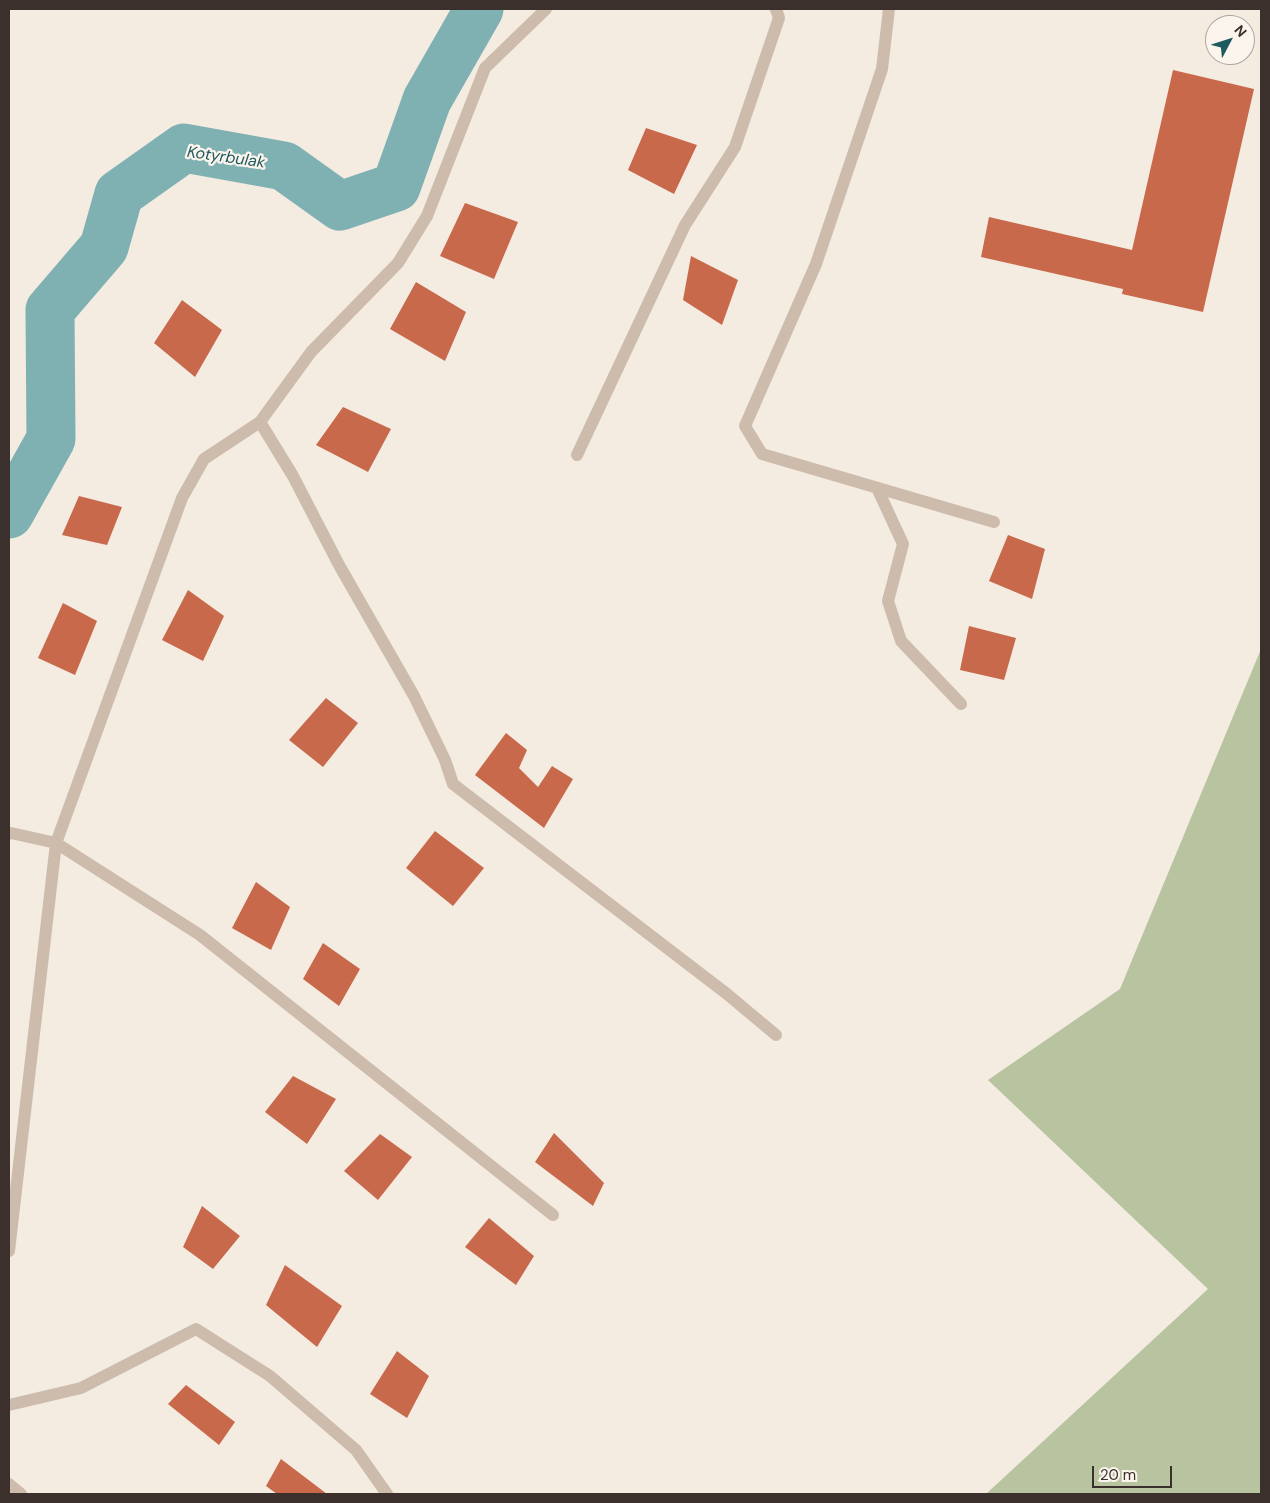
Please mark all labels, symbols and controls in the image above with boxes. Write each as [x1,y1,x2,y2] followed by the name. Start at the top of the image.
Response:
[1205,15,1255,65] north arrow
[1231,21,1251,41] text: N
[186,143,266,173] water label: Kotyrbulak
[1095,1456,1175,1488] scale bar
[1100,1465,1136,1485] text: 20 m

